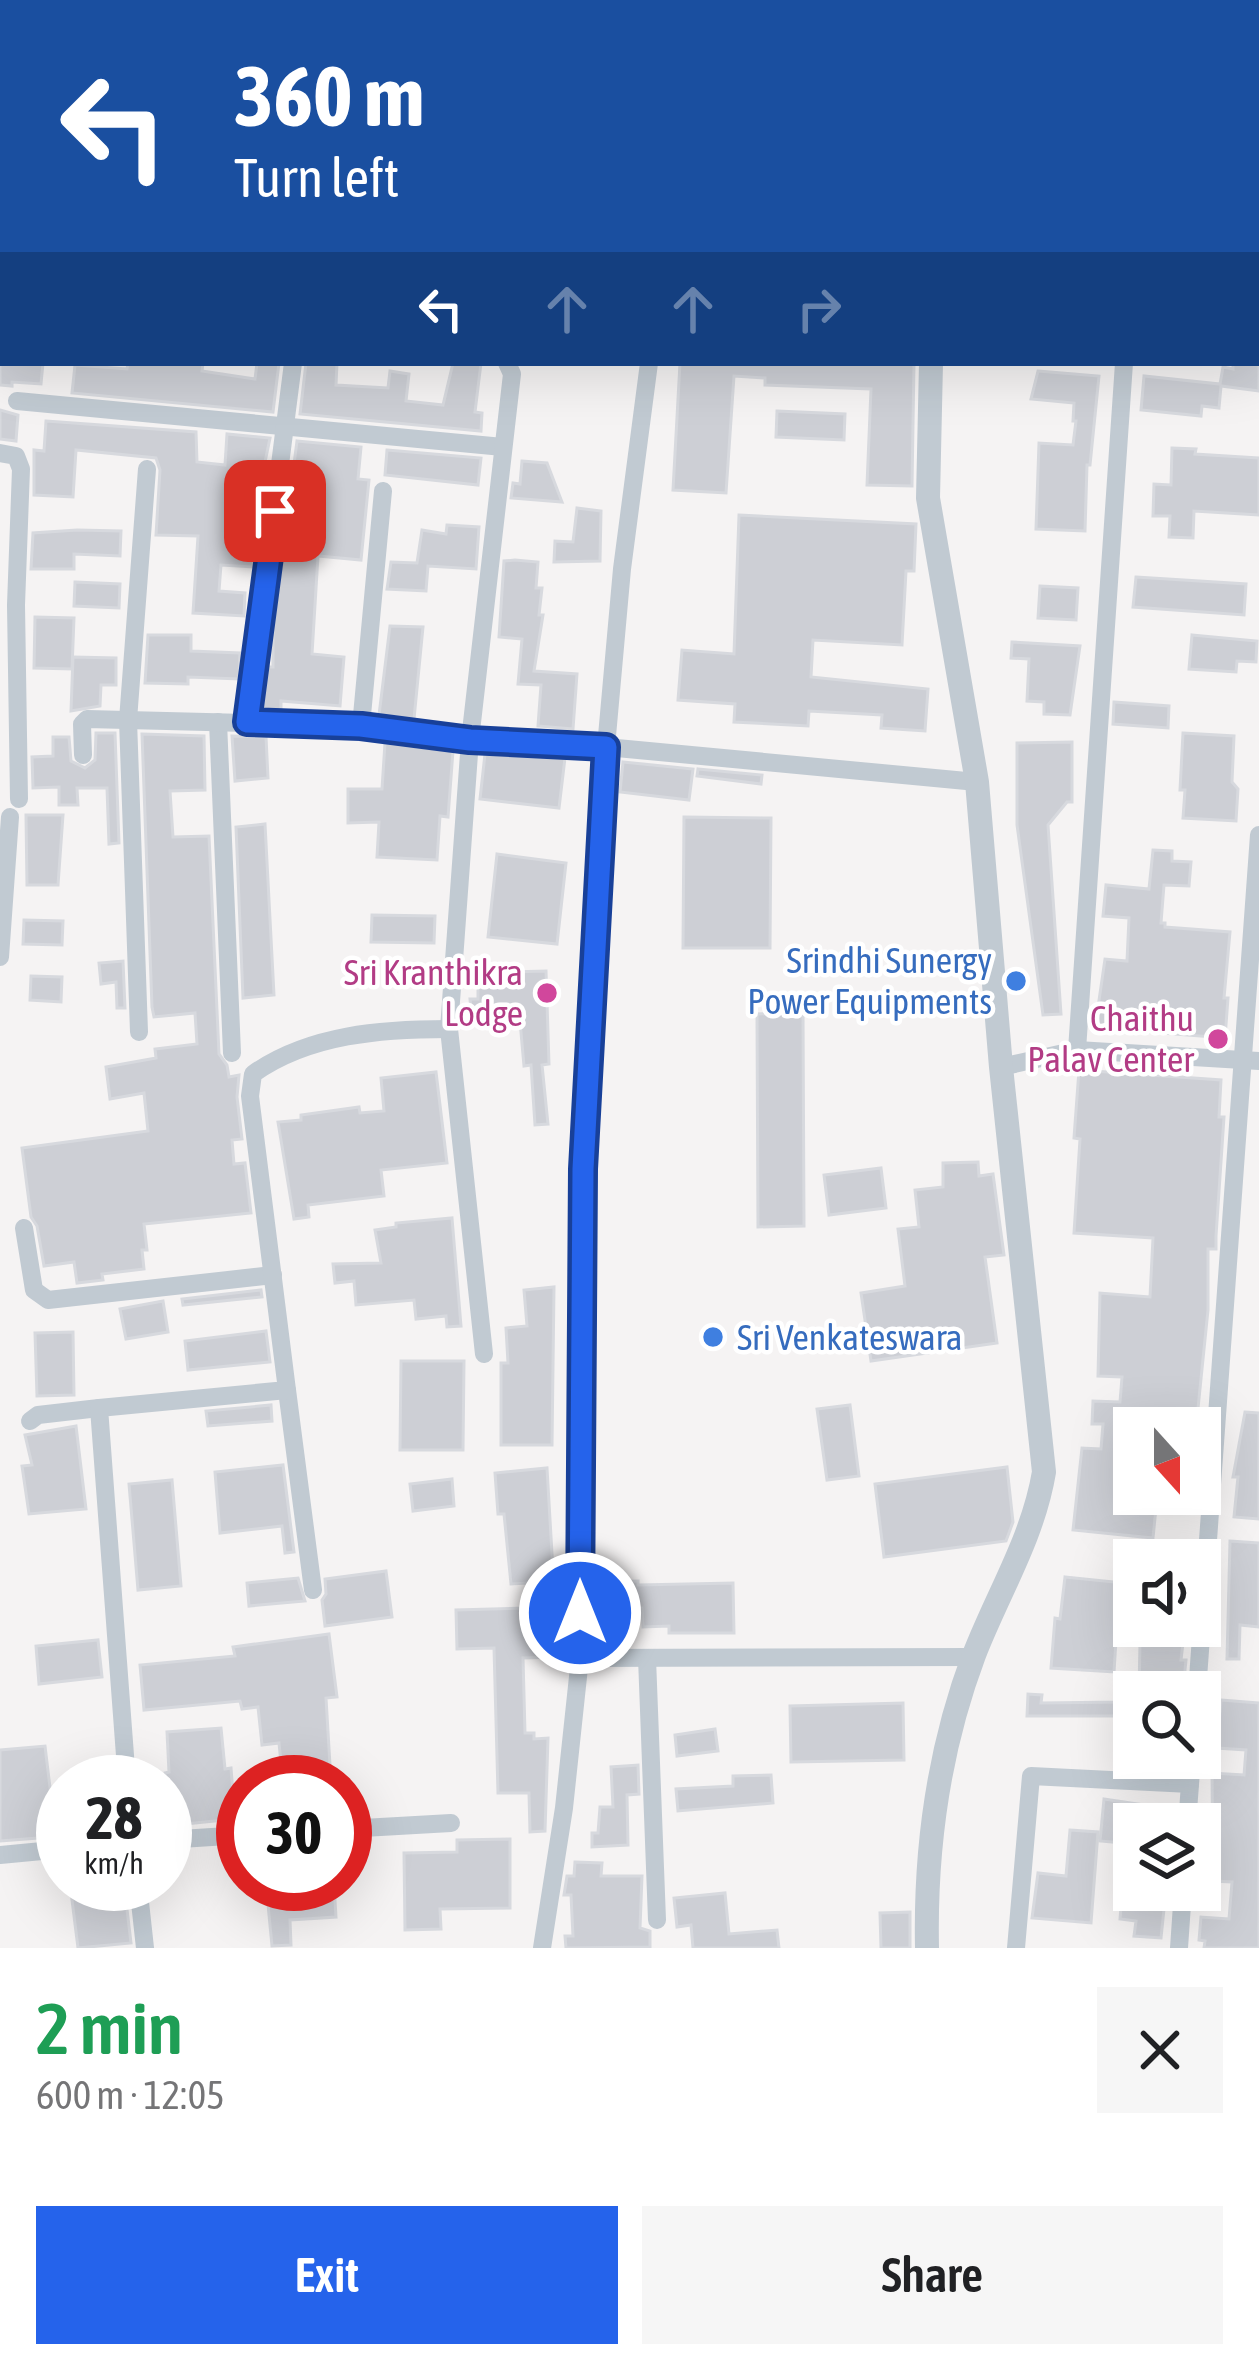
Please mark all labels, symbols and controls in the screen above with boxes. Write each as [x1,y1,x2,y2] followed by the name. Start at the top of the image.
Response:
[36,48,192,204] icon: left
[234,48,424,144] text: 360 m
[234,147,399,208] text: Turn left
[408,276,474,342] icon: left
[534,276,600,342] icon: ahead
[660,276,726,342] icon: ahead
[786,276,852,342] icon: right
[224,460,326,562] pin
[242,478,308,544] icon: arrive
[747,939,992,1022] place label: Srindhi Sunergy Power Equipments
[344,951,523,1034] place label: Sri Kranthikra Lodge
[1003,968,1029,994] marker: Srindhi Sunergy Power Equipments
[534,980,560,1006] marker: Sri Kranthikra Lodge
[1027,997,1195,1080] place label: Chaithu Palav Center
[1205,1026,1231,1052] marker: Chaithu Palav Center
[737,1316,962,1358] place label: Sri Venkateswara
[700,1324,726,1350] marker: Sri Venkateswara
[1113,1407,1221,1515] north arrow
[1113,1407,1221,1911] map controls
[1113,1539,1221,1647] button: sound
[517,1550,643,1676] position arrow
[1113,1671,1221,1779] button: search
[216,1755,372,1911] speed limit sign: 30
[86,1783,142,1852] text: 28
[1113,1803,1221,1911] button: layers
[84,1846,144,1880] text: km/h
[36,1987,183,2069] text: 2 min
[1097,1987,1223,2113] button: close
[36,2073,225,2117] text: 600 m · 12:05
[36,2206,618,2344] button: Exit
[642,2206,1223,2344] button: Share

